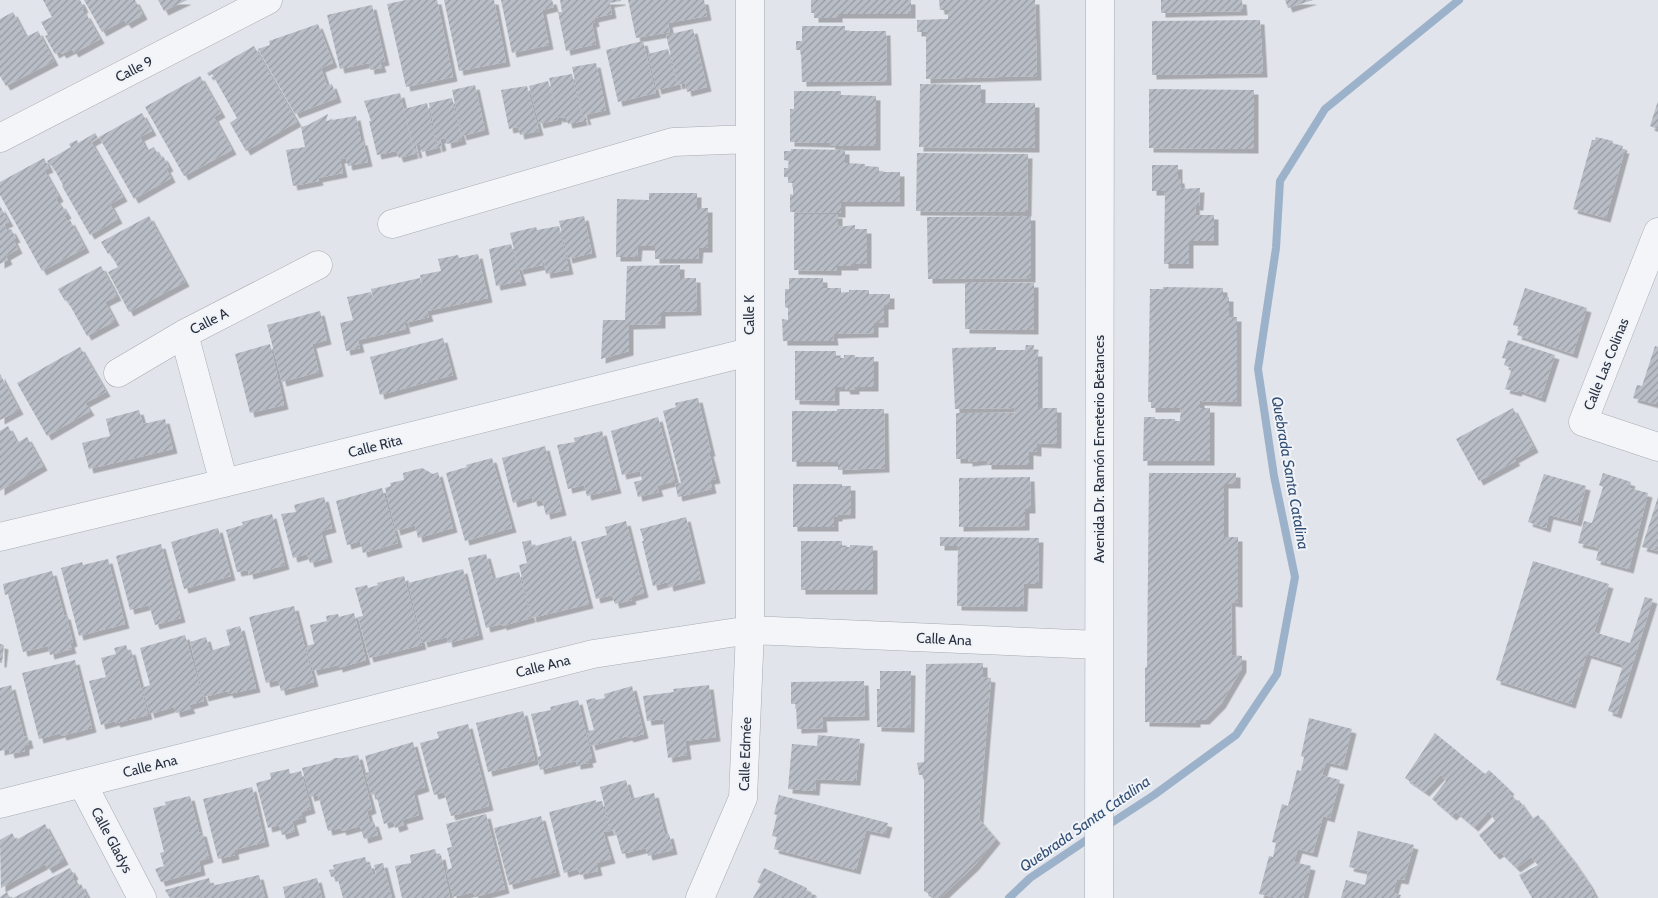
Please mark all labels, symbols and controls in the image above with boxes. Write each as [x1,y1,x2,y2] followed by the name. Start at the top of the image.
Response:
[112,52,156,86] street label: Calle 9
[740,295,758,335] street label: Calle K
[187,304,232,338] street label: Calle A
[1579,315,1633,413] street label: Calle Las Colinas
[1090,335,1108,563] street label: Avenida Dr. Ramón Emeterio Betances
[1268,395,1312,551] water label: Quebrada Santa Catalina
[346,431,404,461] street label: Calle Rita
[916,629,972,649] street label: Calle Ana
[514,651,572,681] street label: Calle Ana
[735,717,755,791] street label: Calle Edmée
[121,751,179,781] street label: Calle Ana
[1016,772,1154,876] water label: Quebrada Santa Catalina
[87,804,137,876] street label: Calle Gladys

